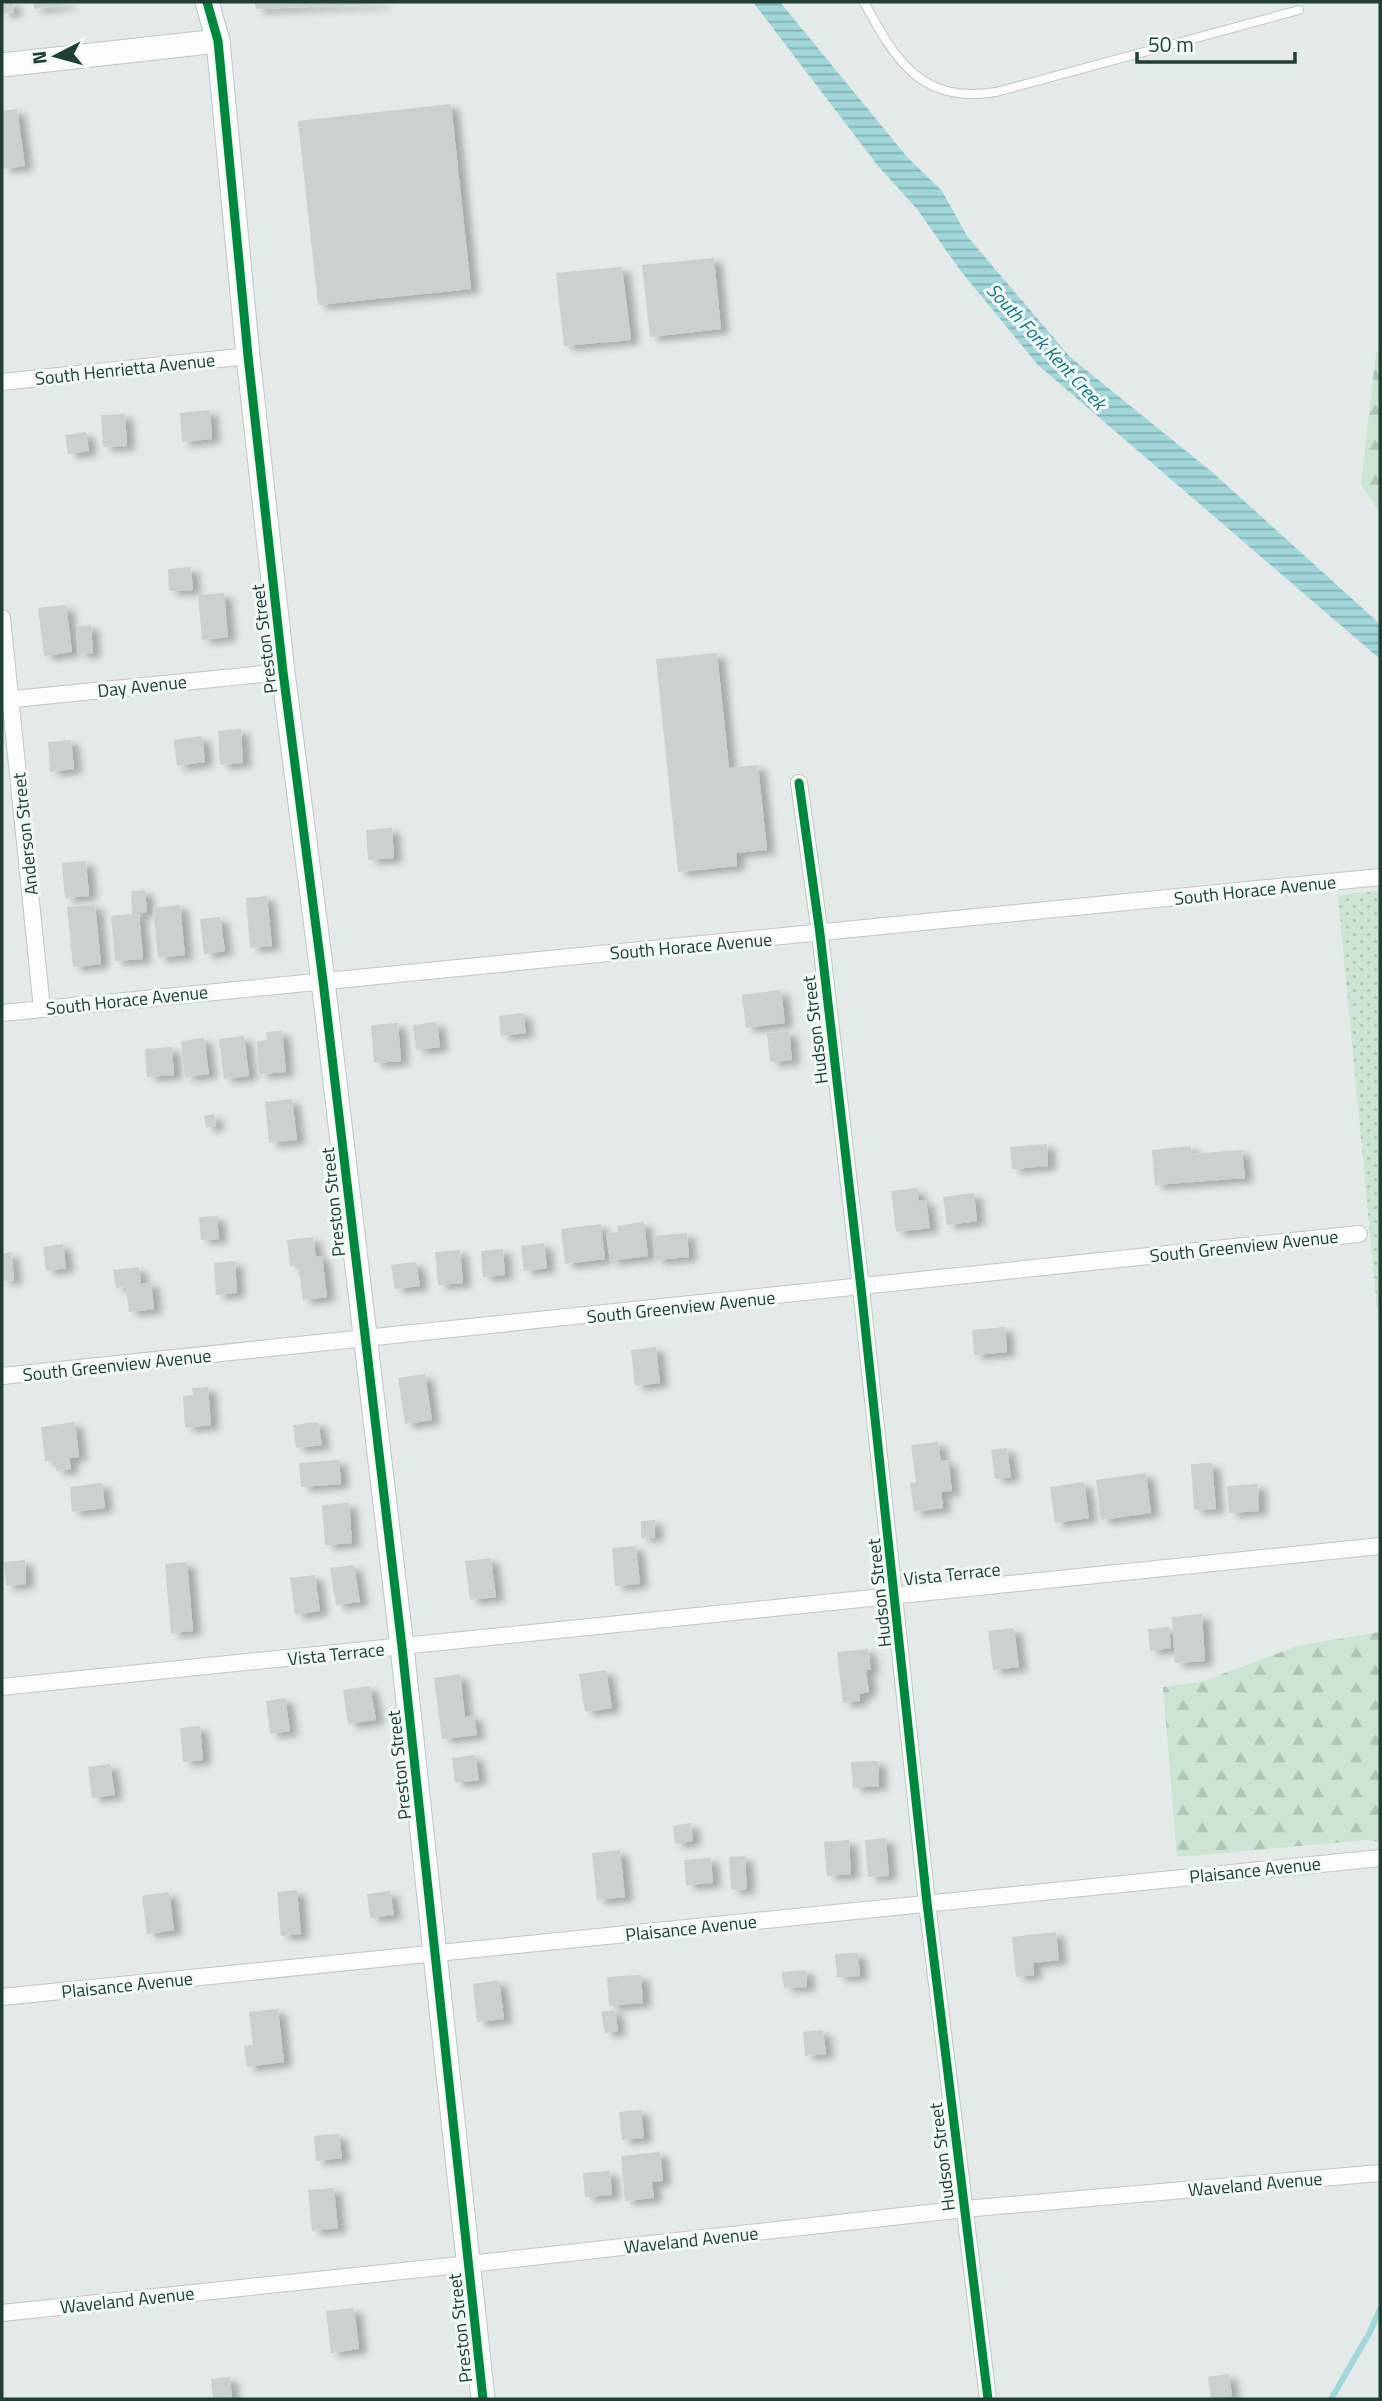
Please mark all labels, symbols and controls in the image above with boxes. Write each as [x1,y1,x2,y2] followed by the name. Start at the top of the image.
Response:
[21,21,91,91] north arrow
[1137,21,1294,65] scale bar
[1148,28,1194,60] text: 50 m
[23,50,54,66] text: N
[980,276,1115,418] water label: South Fork Kent Creek
[34,346,216,392] street label: South Henrietta Avenue
[244,582,284,695] street label: Preston Street
[96,668,188,704] street label: Day Avenue
[5,771,45,897] street label: Anderson Street
[1173,868,1337,912] street label: South Horace Avenue
[609,925,773,967] street label: South Horace Avenue
[795,974,835,1086] street label: Hudson Street
[45,978,209,1022] street label: South Horace Avenue
[314,1145,352,1258] street label: Preston Street
[1148,1223,1340,1269] street label: South Greenview Avenue
[585,1284,777,1330] street label: South Greenview Avenue
[21,1342,213,1388] street label: South Greenview Avenue
[860,1537,898,1649] street label: Hudson Street
[902,1555,1002,1593] street label: Vista Terrace
[286,1635,386,1673] street label: Vista Terrace
[380,1708,418,1821] street label: Preston Street
[1188,1850,1322,1890] street label: Plaisance Avenue
[624,1908,758,1948] street label: Plaisance Avenue
[60,1965,194,2005] street label: Plaisance Avenue
[922,2101,962,2213] street label: Hudson Street
[1187,2165,1323,2203] street label: Waveland Avenue
[623,2220,759,2260] street label: Waveland Avenue
[441,2271,479,2384] street label: Preston Street
[59,2280,195,2320] street label: Waveland Avenue

